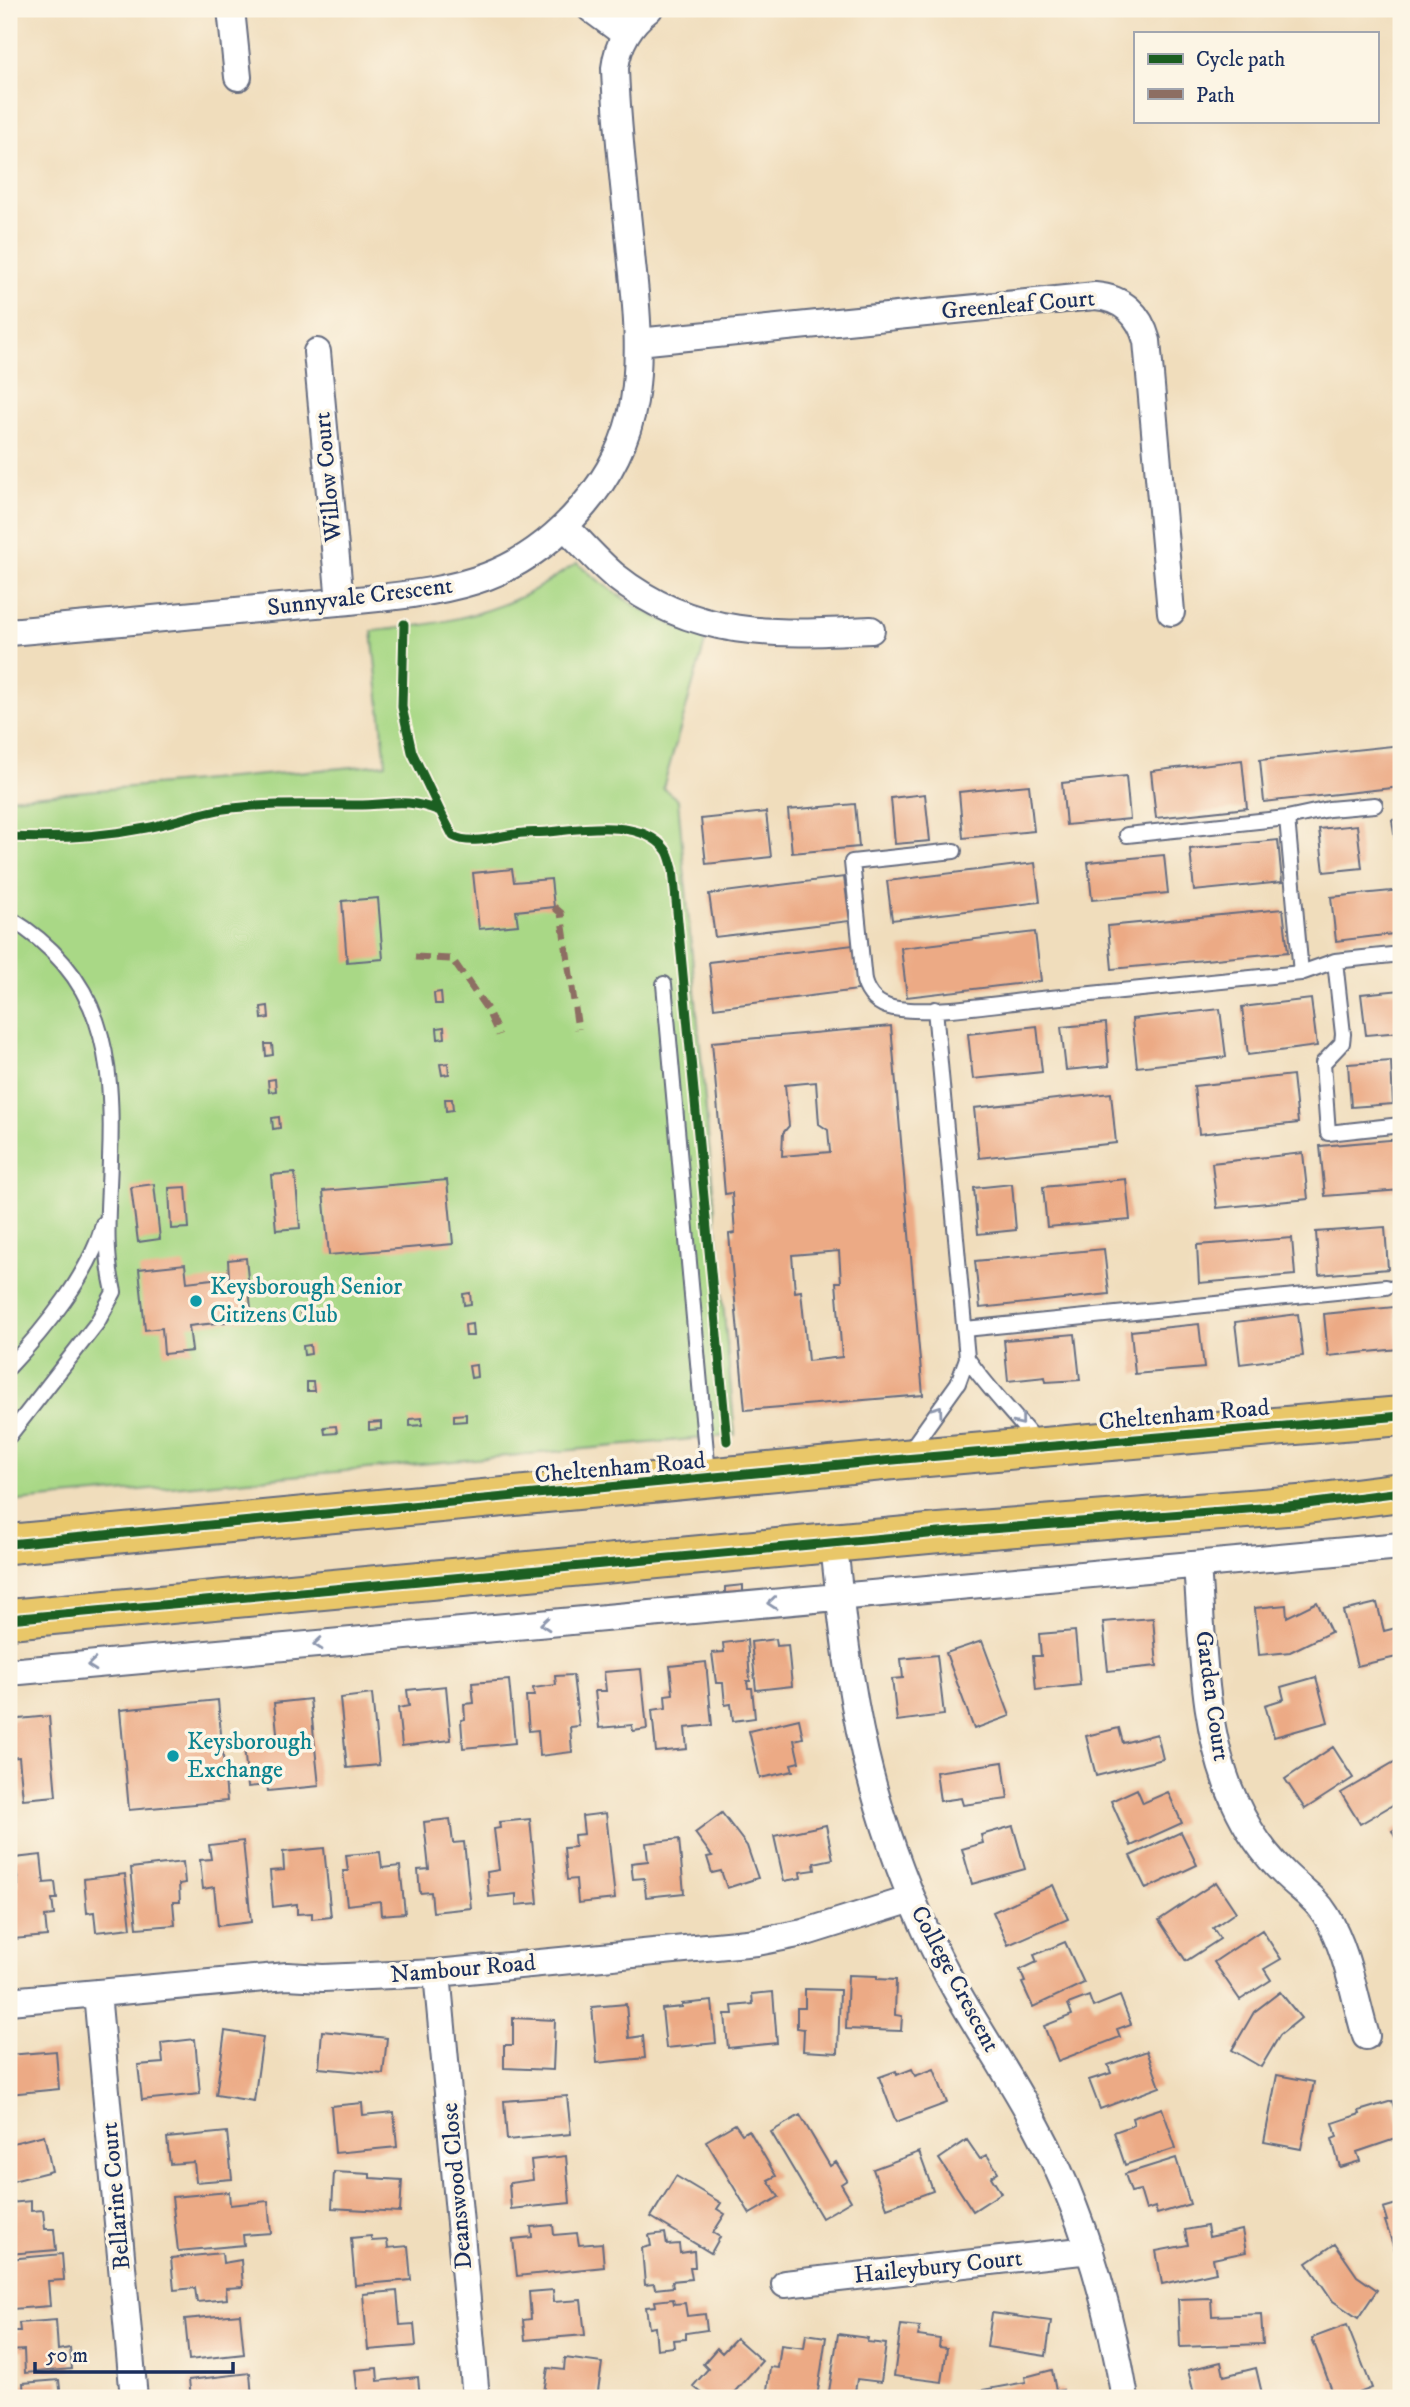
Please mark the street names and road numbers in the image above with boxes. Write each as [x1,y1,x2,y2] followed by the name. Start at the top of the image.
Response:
[940,283,1096,327] street label: Greenleaf Court
[307,410,349,544] street label: Willow Court
[266,571,455,623] street label: Sunnyvale Crescent
[1097,1393,1271,1437] street label: Cheltenham Road
[533,1446,707,1490] street label: Cheltenham Road
[1188,1629,1236,1763] street label: Garden Court
[904,1901,1006,2058] street label: College Crescent
[389,1948,537,1990] street label: Nambour Road
[435,2101,479,2271] street label: Deanswood Close
[95,2121,137,2271] street label: Bellarine Court
[852,2243,1024,2291] street label: Haileybury Court

